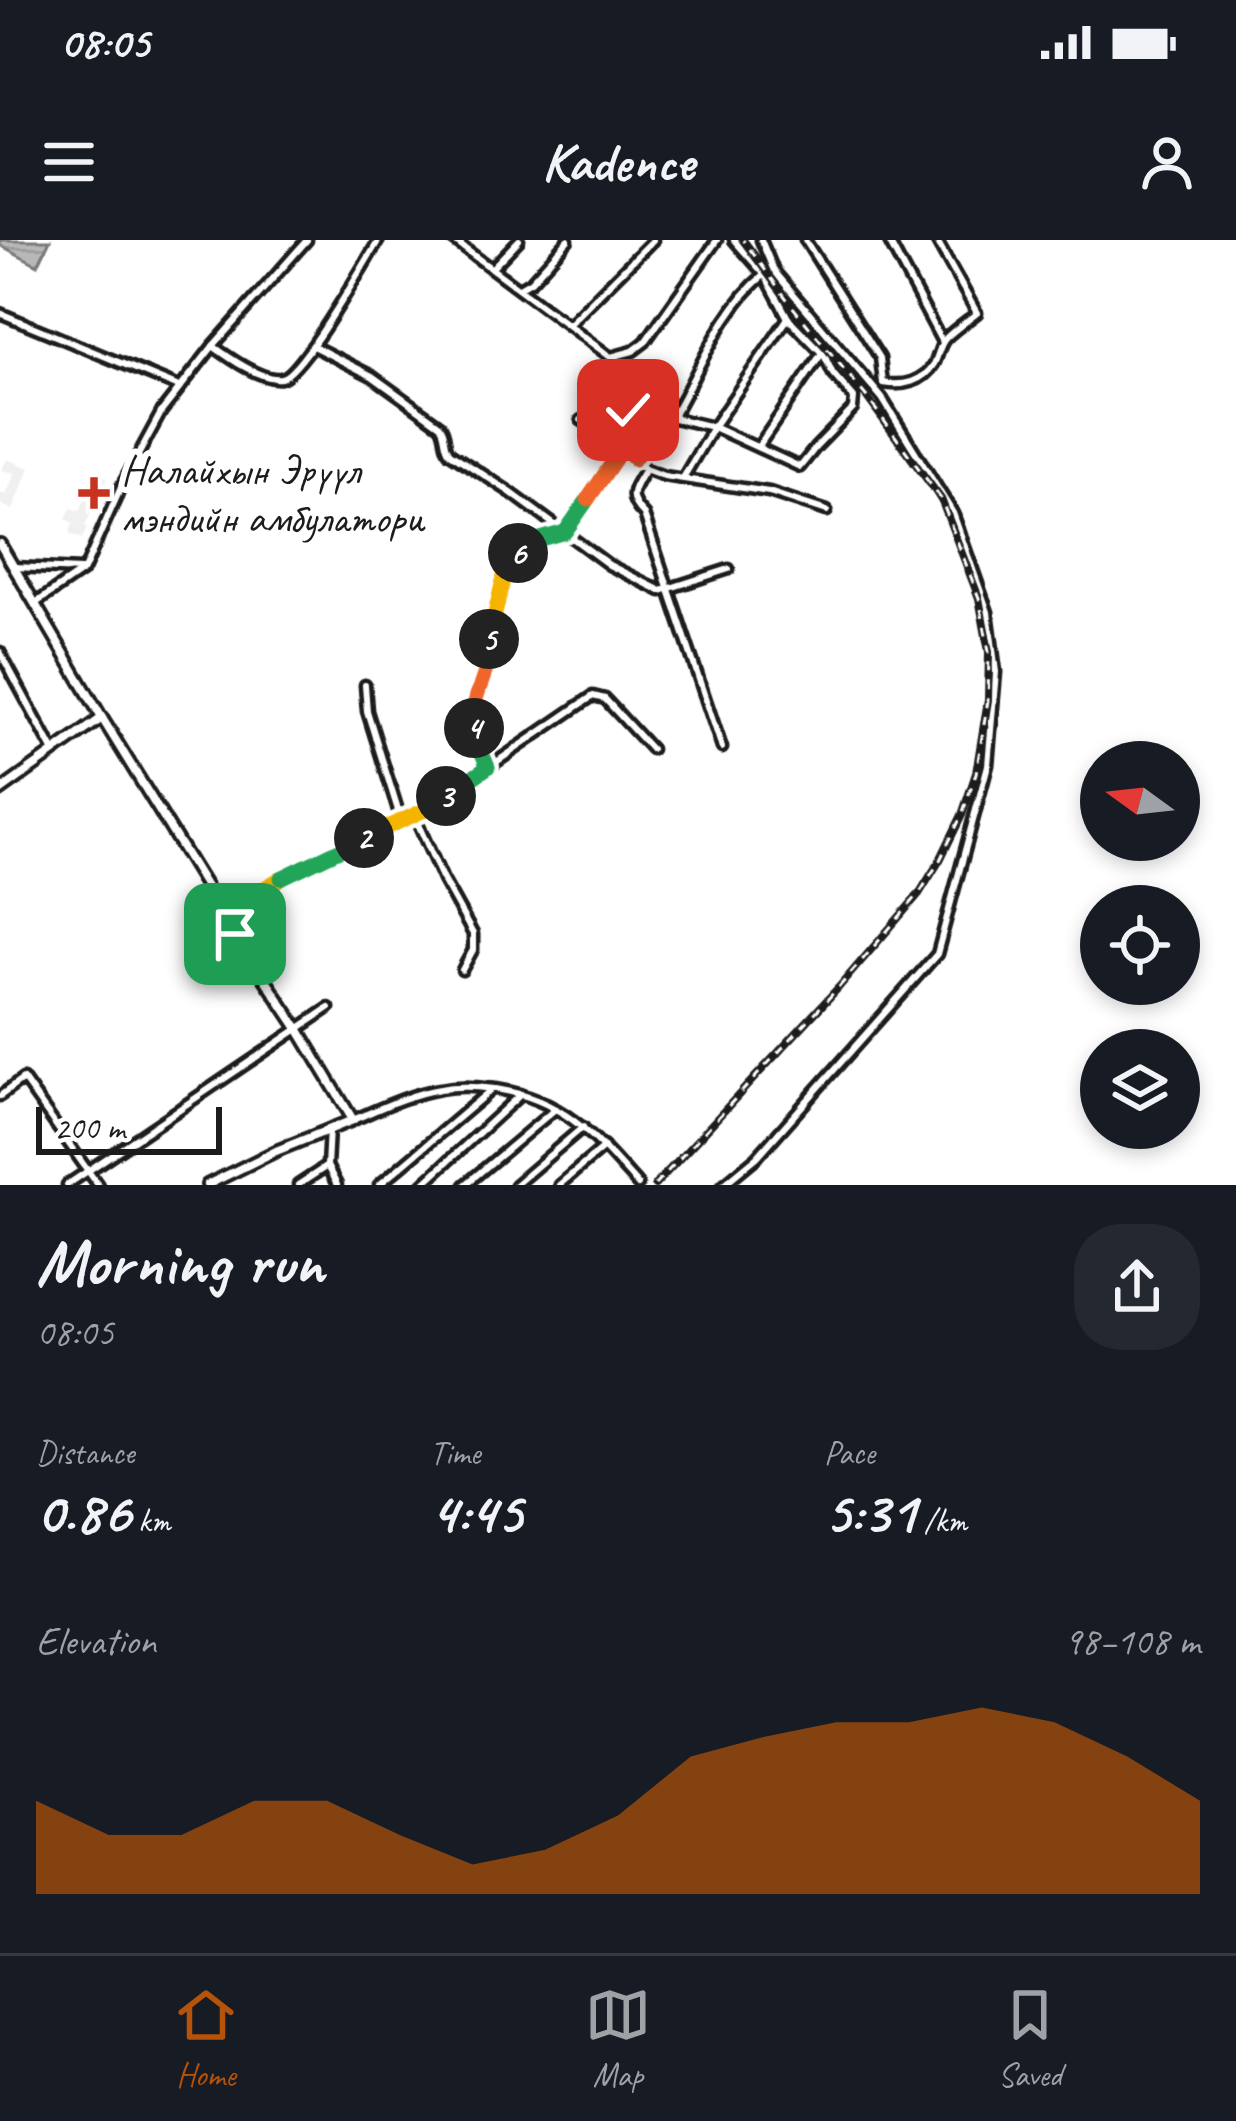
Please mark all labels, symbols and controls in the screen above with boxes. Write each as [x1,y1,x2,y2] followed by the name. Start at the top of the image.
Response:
[60,14,149,71] text: 08:05
[542,128,694,196] text: Kadence
[36,129,102,195] icon: menu
[1134,129,1200,195] icon: person
[577,359,679,461] pin
[595,377,661,443] icon: check
[121,444,426,545] place label: Налайхын Эрүүл мэндийн амбулатори
[78,477,110,509] marker: Налайхын Эрүүл мэндийн амбулатори
[488,523,548,583] pin: 6
[510,532,526,574] text: 6
[459,609,519,669] pin: 5
[482,618,496,660] text: 5
[444,698,504,758] pin: 4
[467,707,481,749] text: 4
[1080,741,1200,861] north arrow
[1080,741,1200,1149] map controls
[416,766,476,826] pin: 3
[439,775,453,817] text: 3
[334,808,394,868] pin: 2
[357,817,371,859] text: 2
[184,883,286,985] pin
[1080,885,1200,1005] button: locate
[202,901,268,967] icon: arrive
[1080,1029,1200,1149] button: layers
[36,1101,222,1154] scale bar
[54,1107,125,1149] text: 200 m
[36,1221,324,1304] text: Morning run
[1074,1224,1200,1350] button: share
[36,1308,114,1357] text: 08:05
[36,1432,134,1474] text: Distance
[430,1432,481,1474] text: Time
[824,1432,875,1474] text: Pace
[36,1474,130,1550] text: 0.86
[430,1474,522,1550] text: 4:45
[824,1474,916,1550] text: 5:31
[130,1500,170,1542] text: km
[916,1500,967,1542] text: /km
[36,1617,156,1666] text: Elevation
[1064,1617,1200,1666] text: 98–108 m
[173,1982,239,2096] tab: Home
[585,1982,651,2096] tab: Map
[997,1982,1063,2096] tab: Saved

